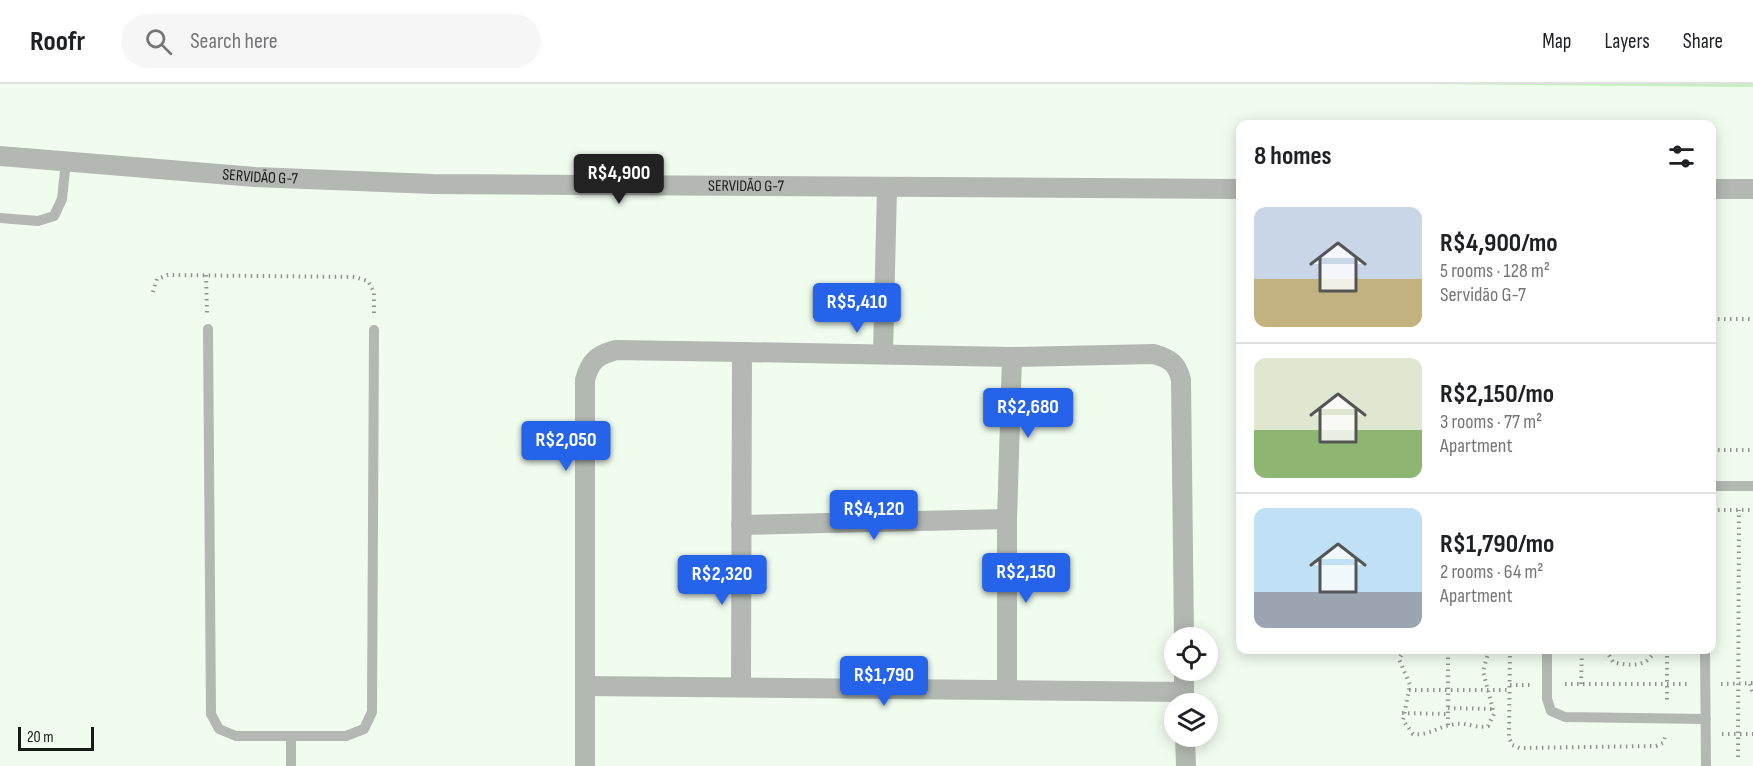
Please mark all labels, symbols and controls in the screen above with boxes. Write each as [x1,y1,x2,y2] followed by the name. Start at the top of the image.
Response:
[121,14,541,68] search box
[30,25,85,58] text: Roofr
[142,25,175,58] icon: search
[190,28,278,55] text: Search here
[1542,29,1571,54] text: Map
[1604,29,1650,54] text: Layers
[1683,29,1723,54] text: Share
[1665,140,1698,173] icon: filters
[1254,141,1332,172] text: 8 homes
[564,154,674,205] pin: R$4,900
[588,161,650,185] text: R$4,900
[222,165,299,188] street label: SERVIDÃO G-7
[708,176,784,196] street label: SERVIDÃO G-7
[1440,228,1558,259] text: R$4,900/mo
[1302,231,1374,303] icon: home
[1440,259,1550,283] text: 5 rooms · 128 m²
[802,283,912,334] pin: R$5,410
[1440,283,1526,307] text: Servidão G-7
[827,290,887,314] text: R$5,410
[1440,379,1554,410] text: R$2,150/mo
[1302,382,1374,454] icon: home
[973,388,1083,439] pin: R$2,680
[997,395,1059,419] text: R$2,680
[1440,410,1542,434] text: 3 rooms · 77 m²
[511,421,621,472] pin: R$2,050
[535,428,597,452] text: R$2,050
[1440,434,1513,458] text: Apartment
[819,490,929,541] pin: R$4,120
[844,497,904,521] text: R$4,120
[1440,529,1554,560] text: R$1,790/mo
[1302,532,1374,604] icon: home
[971,553,1081,604] pin: R$2,150
[667,555,777,606] pin: R$2,320
[996,560,1056,584] text: R$2,150
[1440,560,1544,584] text: 2 rooms · 64 m²
[692,562,752,586] text: R$2,320
[1440,584,1513,608] text: Apartment
[1164,627,1218,747] map controls
[1164,627,1218,681] button: locate
[829,656,939,707] pin: R$1,790
[854,663,914,687] text: R$1,790
[1164,693,1218,747] button: layers
[18,724,94,752] scale bar
[27,728,54,747] text: 20 m

